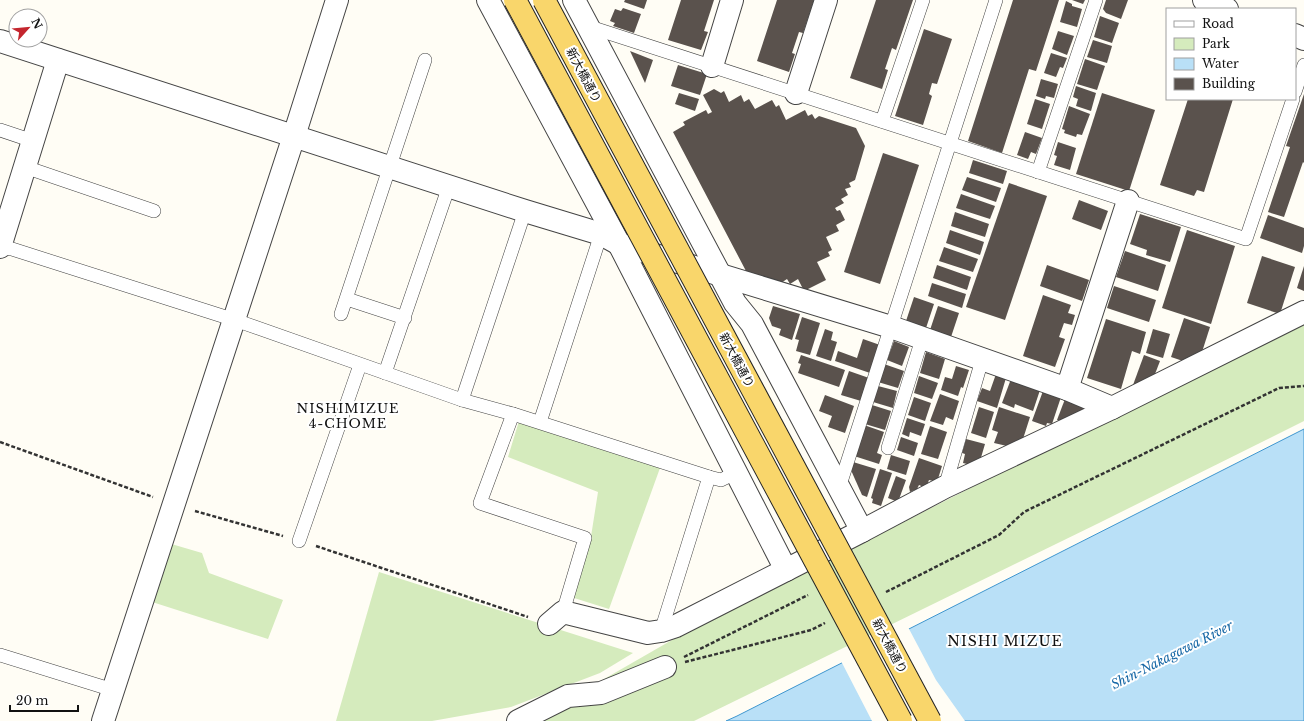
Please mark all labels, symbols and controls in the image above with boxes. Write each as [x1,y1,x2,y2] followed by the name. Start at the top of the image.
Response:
[8,8,48,48] north arrow
[1166,8,1296,100] legend
[28,16,46,32] text: N
[1202,16,1234,31] text: Road
[1202,36,1230,51] text: Park
[563,45,605,105] street label: 新大橋通り
[1201,56,1239,71] text: Water
[1202,76,1256,91] text: Building
[716,330,758,390] street label: 新大橋通り
[296,400,400,432] district label: NISHIMIZUE 4-CHOME
[869,616,911,676] street label: 新大橋通り
[1108,616,1237,693] water label: Shin-Nakagawa River
[947,632,1063,650] district label: NISHI MIZUE
[10,687,78,713] scale bar
[16,693,48,708] text: 20 m

